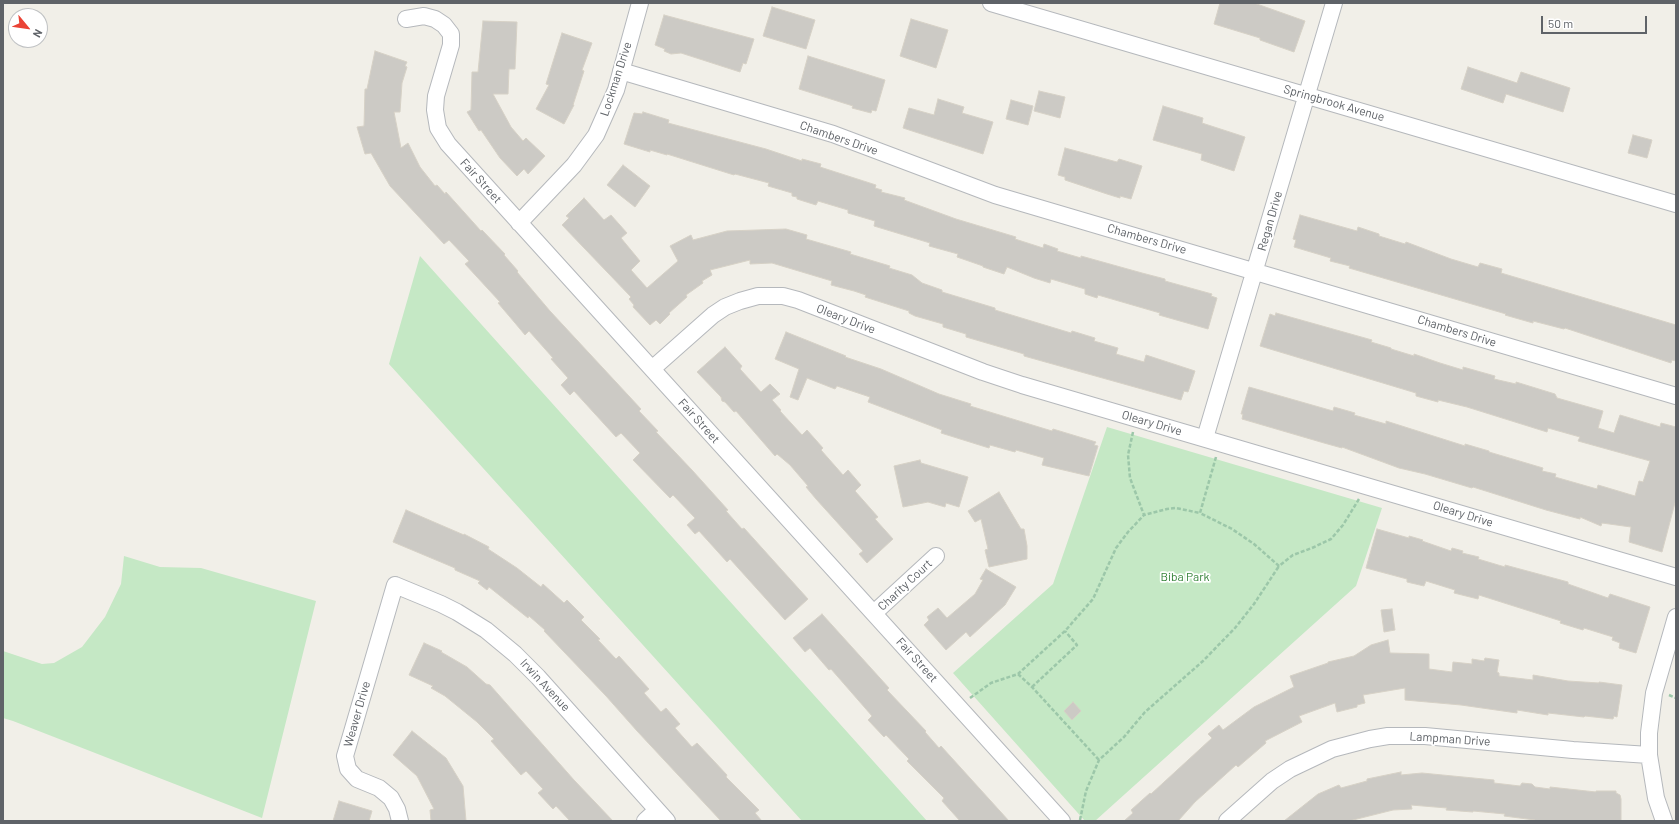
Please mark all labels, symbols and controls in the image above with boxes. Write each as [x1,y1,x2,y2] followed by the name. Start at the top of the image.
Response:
[8,8,48,48] north arrow
[1543,8,1649,34] scale bar
[1548,16,1573,30] text: 50 m
[31,27,46,40] text: N
[597,40,635,118] street label: Lockman Drive
[1282,82,1386,124] street label: Springbrook Avenue
[798,118,880,158] street label: Chambers Drive
[457,156,505,206] street label: Fair Street
[1255,189,1285,253] street label: Regan Drive
[1106,221,1188,257] street label: Chambers Drive
[814,301,878,337] street label: Oleary Drive
[1416,312,1498,350] street label: Chambers Drive
[675,396,723,446] street label: Fair Street
[1120,408,1184,438] street label: Oleary Drive
[1431,498,1495,530] street label: Oleary Drive
[875,556,935,614] street label: Charity Court
[1160,570,1210,584] park label: Biba Park
[893,635,941,685] street label: Fair Street
[517,656,573,714] street label: Irwin Avenue
[341,679,373,749] street label: Weaver Drive
[1409,729,1491,749] street label: Lampman Drive

